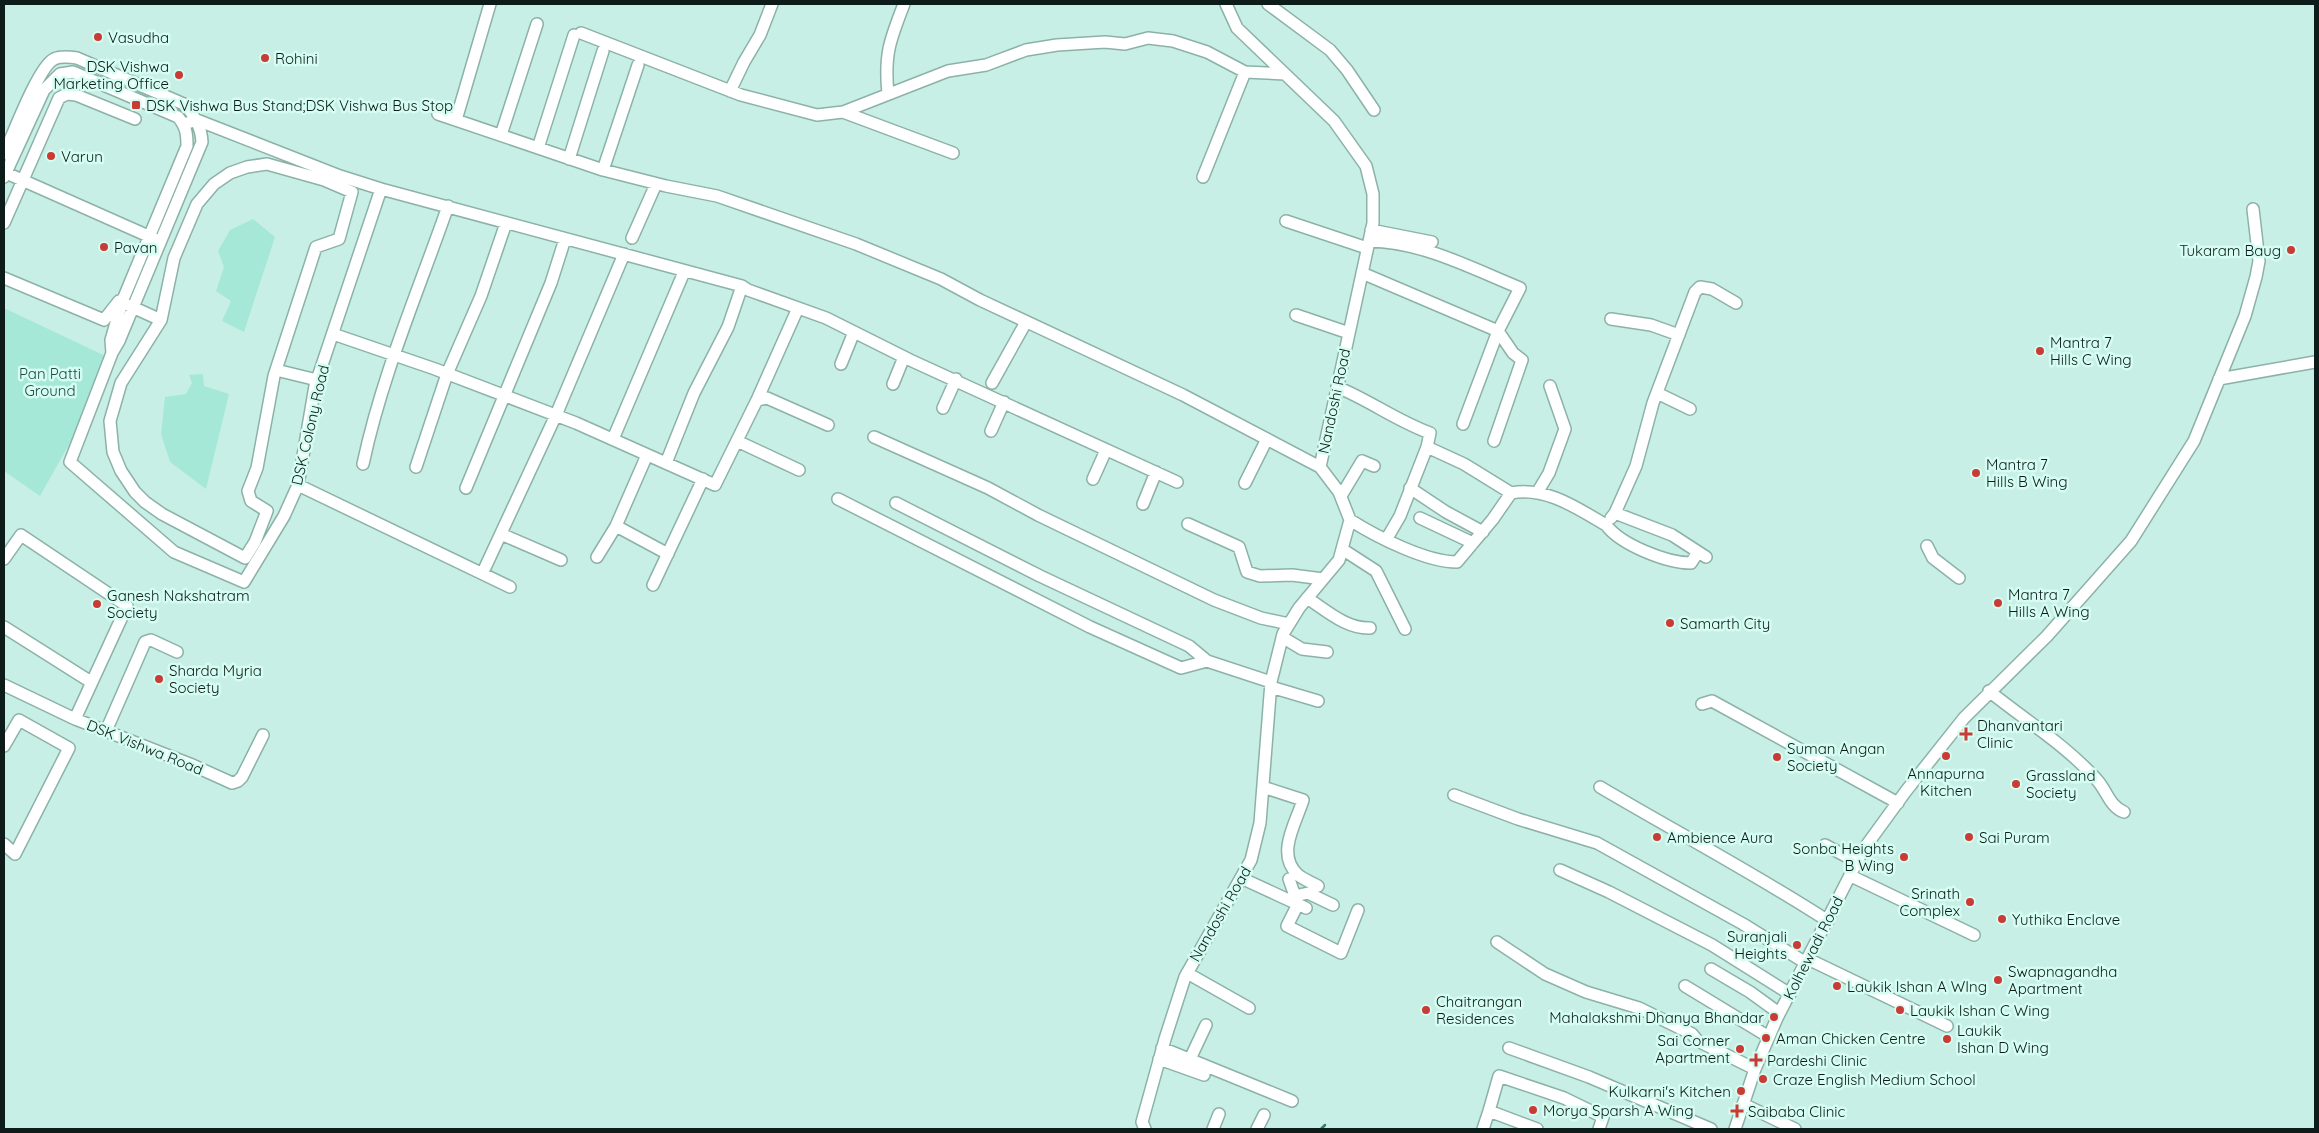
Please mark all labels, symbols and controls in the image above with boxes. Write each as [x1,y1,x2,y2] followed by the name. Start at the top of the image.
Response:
[108,28,169,47] place label: Vasudha
[92,31,104,43] marker: Vasudha
[275,49,318,68] place label: Rohini
[259,52,271,64] marker: Rohini
[53,57,169,93] place label: DSK Vishwa Marketing Office
[173,69,185,81] marker: DSK Vishwa Marketing Office
[146,96,453,115] place label: DSK Vishwa Bus Stand;DSK Vishwa Bus Stop
[130,99,142,111] marker: DSK Vishwa Bus Stand;DSK Vishwa Bus Stop
[61,147,103,166] place label: Varun
[45,150,57,162] marker: Varun
[114,238,157,257] place label: Pavan
[98,241,110,253] marker: Pavan
[2179,241,2281,260] place label: Tukaram Baug
[2285,244,2297,256] marker: Tukaram Baug
[2050,333,2132,369] place label: Mantra 7 Hills C Wing
[2034,345,2046,357] marker: Mantra 7 Hills C Wing
[1314,347,1354,455] street label: Nandoshi Road
[287,363,333,487] street label: DSK Colony Road
[19,364,81,400] park label: Pan Patti Ground
[1986,455,2068,491] place label: Mantra 7 Hills B Wing
[1970,467,1982,479] marker: Mantra 7 Hills B Wing
[2008,585,2090,621] place label: Mantra 7 Hills A Wing
[107,586,250,622] place label: Ganesh Nakshatram Society
[1992,597,2004,609] marker: Mantra 7 Hills A Wing
[91,598,103,610] marker: Ganesh Nakshatram Society
[1680,614,1770,633] place label: Samarth City
[1664,617,1676,629] marker: Samarth City
[169,661,262,697] place label: Sharda Myria Society
[153,673,165,685] marker: Sharda Myria Society
[84,715,206,779] street label: DSK Vishwa Road
[1977,716,2063,752] place label: Dhanvantari Clinic
[1959,727,1973,741] marker: Dhanvantari Clinic
[1787,739,1885,775] place label: Suman Angan Society
[1940,750,1952,762] marker: Annapurna Kitchen
[1771,751,1783,763] marker: Suman Angan Society
[1907,764,1985,800] place label: Annapurna Kitchen
[2026,766,2095,802] place label: Grassland Society
[2010,778,2022,790] marker: Grassland Society
[1667,828,1773,847] place label: Ambience Aura
[1979,828,2050,847] place label: Sai Puram
[1651,831,1663,843] marker: Ambience Aura
[1963,831,1975,843] marker: Sai Puram
[1793,839,1894,875] place label: Sonba Heights B Wing
[1898,851,1910,863] marker: Sonba Heights B Wing
[1185,863,1255,965] street label: Nandoshi Road
[1899,884,1960,920] place label: Srinath Complex
[1779,893,1847,1003] street label: Kolhewadi Road
[1964,896,1976,908] marker: Srinath Complex
[2012,910,2120,929] place label: Yuthika Enclave
[1996,913,2008,925] marker: Yuthika Enclave
[1727,927,1787,963] place label: Suranjali Heights
[1791,939,1803,951] marker: Suranjali Heights
[2008,962,2117,998] place label: Swapnagandha Apartment
[1992,974,2004,986] marker: Swapnagandha Apartment
[1847,977,1987,996] place label: Laukik Ishan A WIng
[1831,980,1843,992] marker: Laukik Ishan A WIng
[1436,992,1522,1028] place label: Chaitrangan Residences
[1910,1001,2050,1020] place label: Laukik Ishan C Wing
[1420,1004,1432,1016] marker: Chaitrangan Residences
[1894,1004,1906,1016] marker: Laukik Ishan C Wing
[1549,1008,1764,1027] place label: Mahalakshmi Dhanya Bhandar
[1768,1011,1780,1023] marker: Mahalakshmi Dhanya Bhandar
[1957,1021,2049,1057] place label: Laukik Ishan D Wing
[1776,1029,1925,1048] place label: Aman Chicken Centre
[1655,1031,1730,1067] place label: Sai Corner Apartment
[1760,1032,1772,1044] marker: Aman Chicken Centre
[1941,1033,1953,1045] marker: Laukik Ishan D Wing
[1734,1043,1746,1055] marker: Sai Corner Apartment
[1767,1051,1867,1070] place label: Pardeshi Clinic
[1749,1053,1763,1067] marker: Pardeshi Clinic
[1773,1070,1976,1089] place label: Craze English Medium School
[1757,1073,1769,1085] marker: Craze English Medium School
[1609,1082,1731,1101] place label: Kulkarni's Kitchen
[1735,1085,1747,1097] marker: Kulkarni's Kitchen
[1543,1101,1694,1120] place label: Morya Sparsh A Wing
[1748,1102,1846,1121] place label: Saibaba Clinic
[1527,1104,1539,1116] marker: Morya Sparsh A Wing
[1730,1104,1744,1118] marker: Saibaba Clinic

